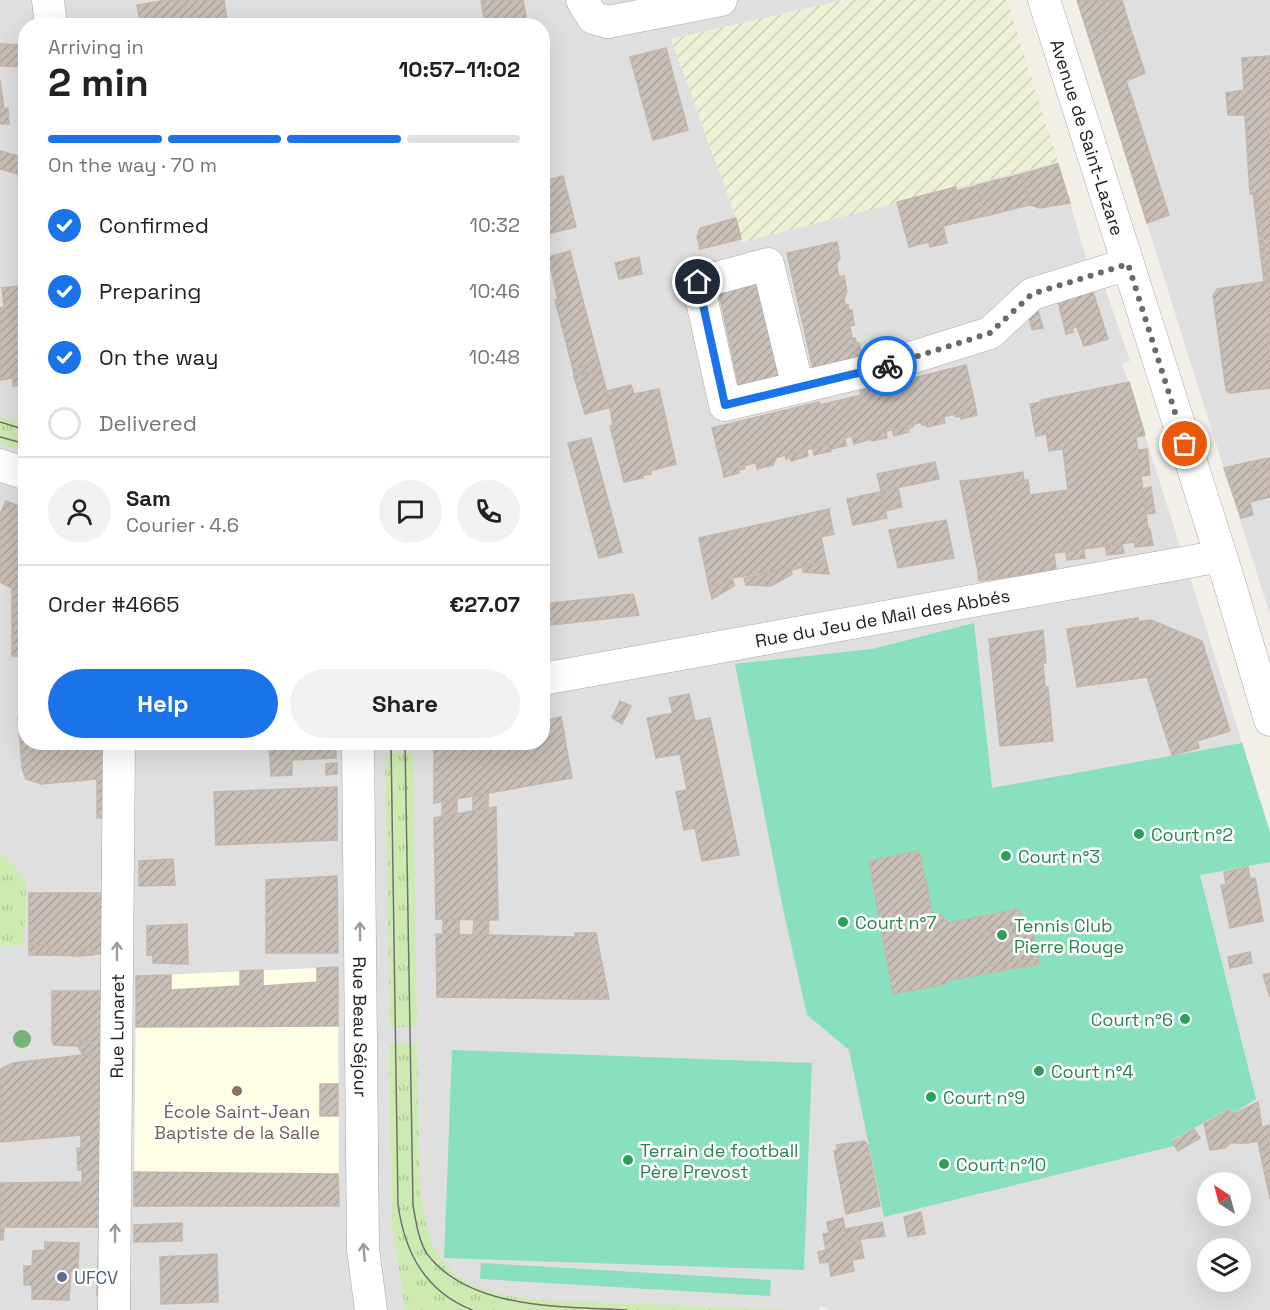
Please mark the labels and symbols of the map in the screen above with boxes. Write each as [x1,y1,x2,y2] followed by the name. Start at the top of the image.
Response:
[1046,36,1130,238] street label: Avenue de Saint-Lazare
[672,256,723,307] pin
[857,336,917,396] courier
[1159,418,1210,469] pin
[753,583,1012,652] street label: Rue du Jeu de Mail des Abbés
[1151,823,1233,846] place label: Court n°2
[1132,827,1146,841] marker: Court n°2
[1018,845,1100,868] place label: Court n°3
[999,849,1013,863] marker: Court n°3
[855,911,936,934] place label: Court n°7
[1014,914,1124,958] place label: Tennis Club Pierre Rouge
[836,915,850,929] marker: Court n°7
[354,922,366,942] one-way arrow
[995,928,1009,942] marker: Tennis Club Pierre Rouge
[111,941,123,961] one-way arrow
[349,956,373,1098] street label: Rue Beau Séjour
[105,973,128,1079] street label: Rue Lunaret
[1091,1008,1173,1031] place label: Court n°6
[1178,1012,1192,1026] marker: Court n°6
[1051,1060,1134,1083] place label: Court n°4
[1032,1064,1046,1078] marker: Court n°4
[230,1084,244,1098] marker: École Saint-Jean Baptiste de la Salle
[943,1086,1025,1109] place label: Court n°9
[924,1090,938,1104] marker: Court n°9
[154,1100,320,1144] place label: École Saint-Jean Baptiste de la Salle
[640,1139,798,1183] place label: Terrain de football Père Prevost
[621,1153,635,1167] marker: Terrain de football Père Prevost
[956,1153,1046,1176] place label: Court n°10
[937,1157,951,1171] marker: Court n°10
[1197,1172,1251,1226] north arrow
[109,1223,121,1243] one-way arrow
[358,1243,369,1262] one-way arrow
[74,1266,118,1289] place label: UFCV
[55,1270,69,1284] marker: UFCV

